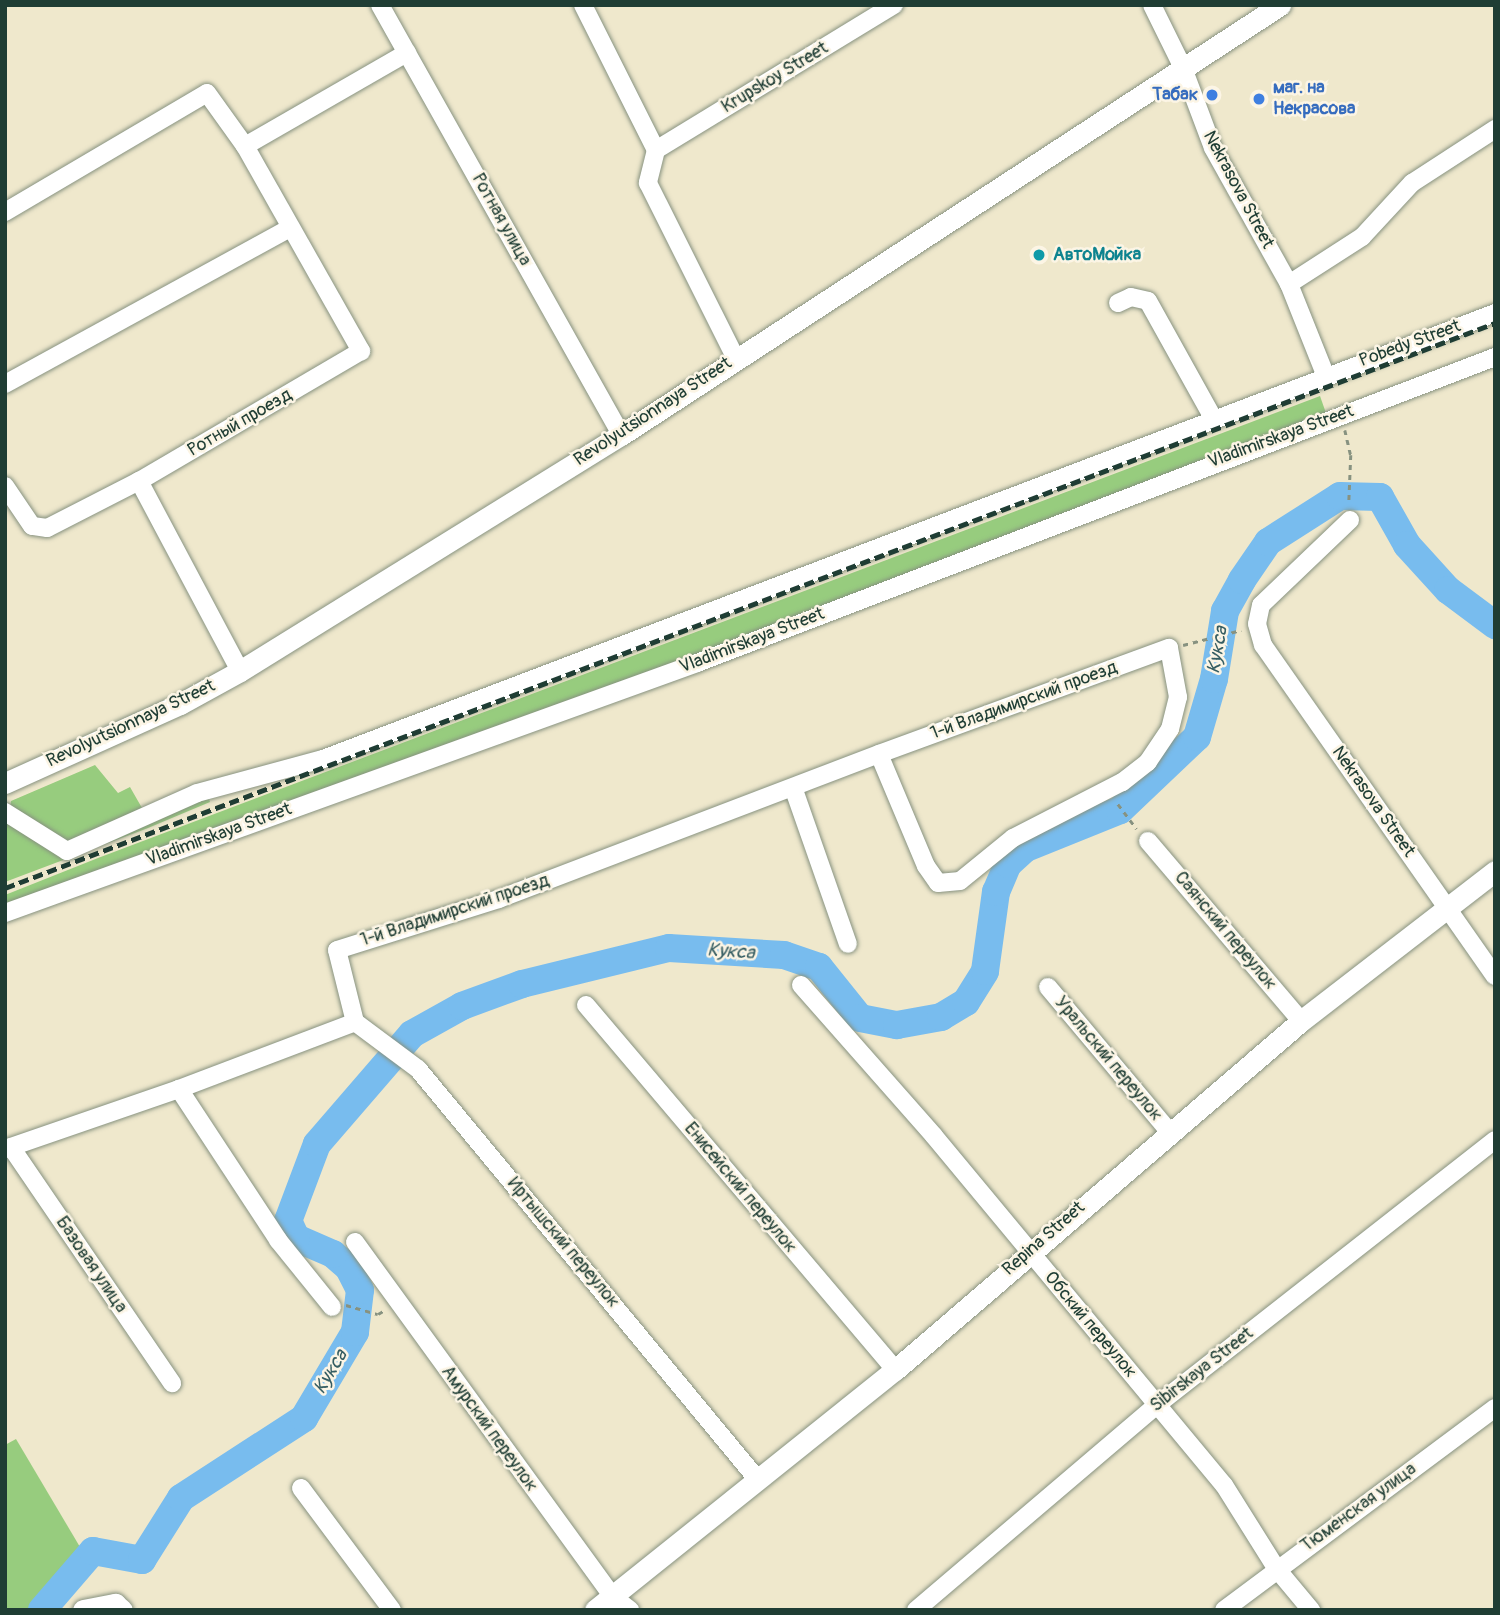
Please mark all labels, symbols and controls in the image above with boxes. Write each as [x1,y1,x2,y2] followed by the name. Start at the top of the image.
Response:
[718,38,832,118] street label: Krupskoy Street
[1273,78,1355,120] place label: маг. на Некрасова
[1152,84,1198,106] place label: Табак
[1204,87,1220,103] marker: Табак
[1251,91,1267,107] marker: маг. на Некрасова
[1198,127,1278,253] street label: Nekrasova Street
[467,170,535,270] street label: Ротная улица
[1053,244,1141,266] place label: АвтоМойка
[1031,247,1047,263] marker: АвтоМойка
[1356,316,1464,372] street label: Pobedy Street
[570,353,736,471] street label: Revolyutsionnaya Street
[184,385,296,461] street label: Ротный проезд
[1205,401,1357,473] street label: Vladimirskaya Street
[677,603,827,679] street label: Vladimirskaya Street
[1203,625,1233,675] water label: Кукса
[928,657,1120,745] street label: 1-й Владимирский проезд
[43,675,219,773] street label: Revolyutsionnaya Street
[1327,742,1419,862] street label: Nekrasova Street
[143,799,295,871] street label: Vladimirskaya Street
[1169,868,1281,994] street label: Саянский переулок
[358,870,552,952] street label: 1-й Владимирский проезд
[707,939,755,965] water label: Кукса
[1050,992,1166,1126] street label: Уральский переулок
[679,1118,801,1258] street label: Енисейский переулок
[502,1174,624,1312] street label: Иртышский переулок
[998,1197,1090,1281] street label: Repina Street
[51,1213,131,1317] street label: Базовая улица
[1039,1267,1141,1383] street label: Обский переулок
[1146,1323,1258,1417] street label: Sibirskaya Street
[309,1346,353,1398] water label: Кукса
[436,1362,542,1496] street label: Амурский переулок
[1297,1459,1421,1557] street label: Тюменская улица

